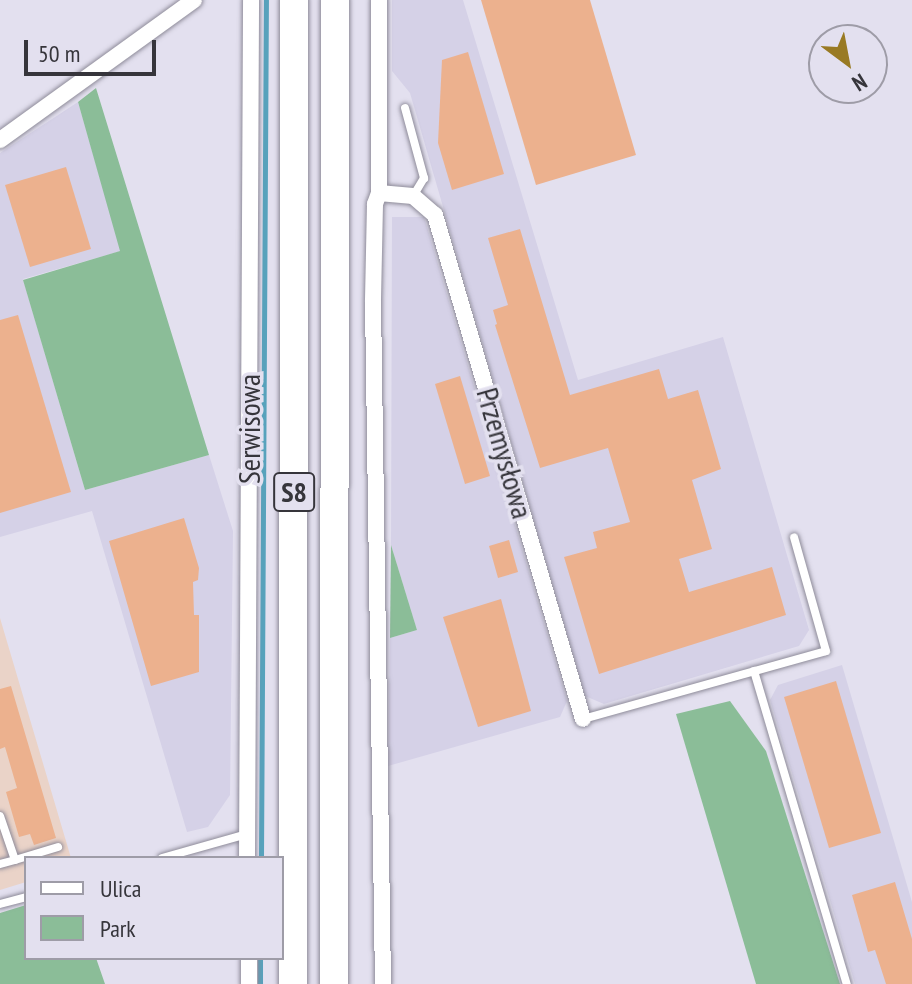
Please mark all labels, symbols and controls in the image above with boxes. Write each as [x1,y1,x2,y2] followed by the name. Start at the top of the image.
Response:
[28,24,160,74] scale bar
[808,24,888,104] north arrow
[38,38,80,69] text: 50 m
[847,68,872,98] text: N
[231,374,267,484] street label: Serwisowa
[469,384,541,522] street label: Przemysłowa
[272,468,316,516] road number: S8
[24,856,284,960] legend
[100,873,141,904] text: Ulica
[100,913,136,944] text: Park

